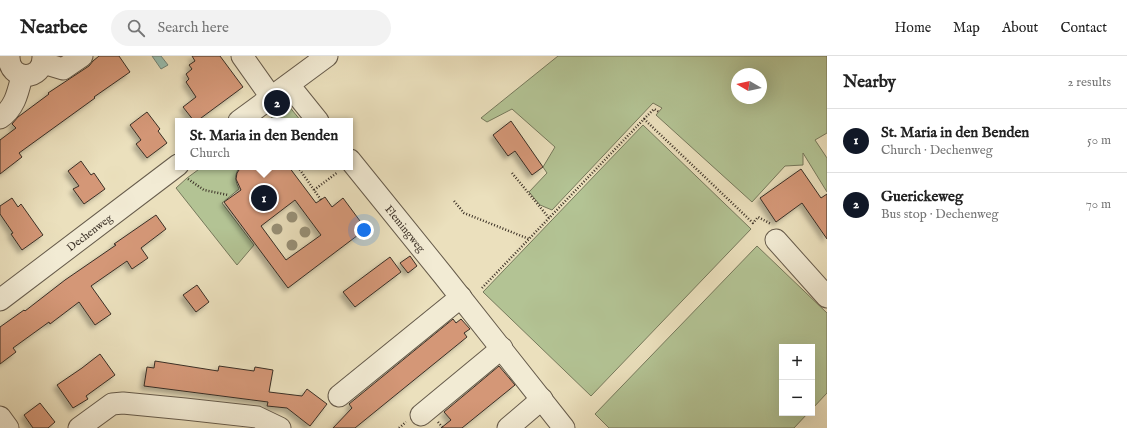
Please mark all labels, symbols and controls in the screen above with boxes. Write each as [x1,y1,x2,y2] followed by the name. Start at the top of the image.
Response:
[111,10,391,46] search box
[20,16,87,40] text: Nearbee
[125,17,147,39] icon: search
[157,18,229,37] text: Search here
[895,19,931,37] text: Home
[953,19,980,37] text: Map
[1002,19,1038,37] text: About
[1060,19,1107,37] text: Contact
[731,68,767,104] north arrow
[843,72,896,93] text: Nearby
[1067,74,1111,91] text: 2 results
[264,88,290,118] pin: 2
[175,118,353,170] popup
[881,123,1029,142] text: St. Maria in den Benden
[190,126,338,145] text: St. Maria in den Benden
[854,132,858,149] text: 1
[1087,132,1111,149] text: 50 m
[881,142,993,159] text: Church · Dechenweg
[190,145,230,162] text: Church
[251,183,277,213] pin: 1
[881,187,963,206] text: Guerickeweg
[853,196,859,213] text: 2
[1086,196,1111,213] text: 70 m
[381,203,428,256] street label: Flemingweg
[881,206,998,223] text: Bus stop · Dechenweg
[64,211,116,255] street label: Dechenweg
[354,220,374,240] your location
[779,344,815,416] map controls
[779,344,815,380] button: +
[779,380,815,416] button: −

